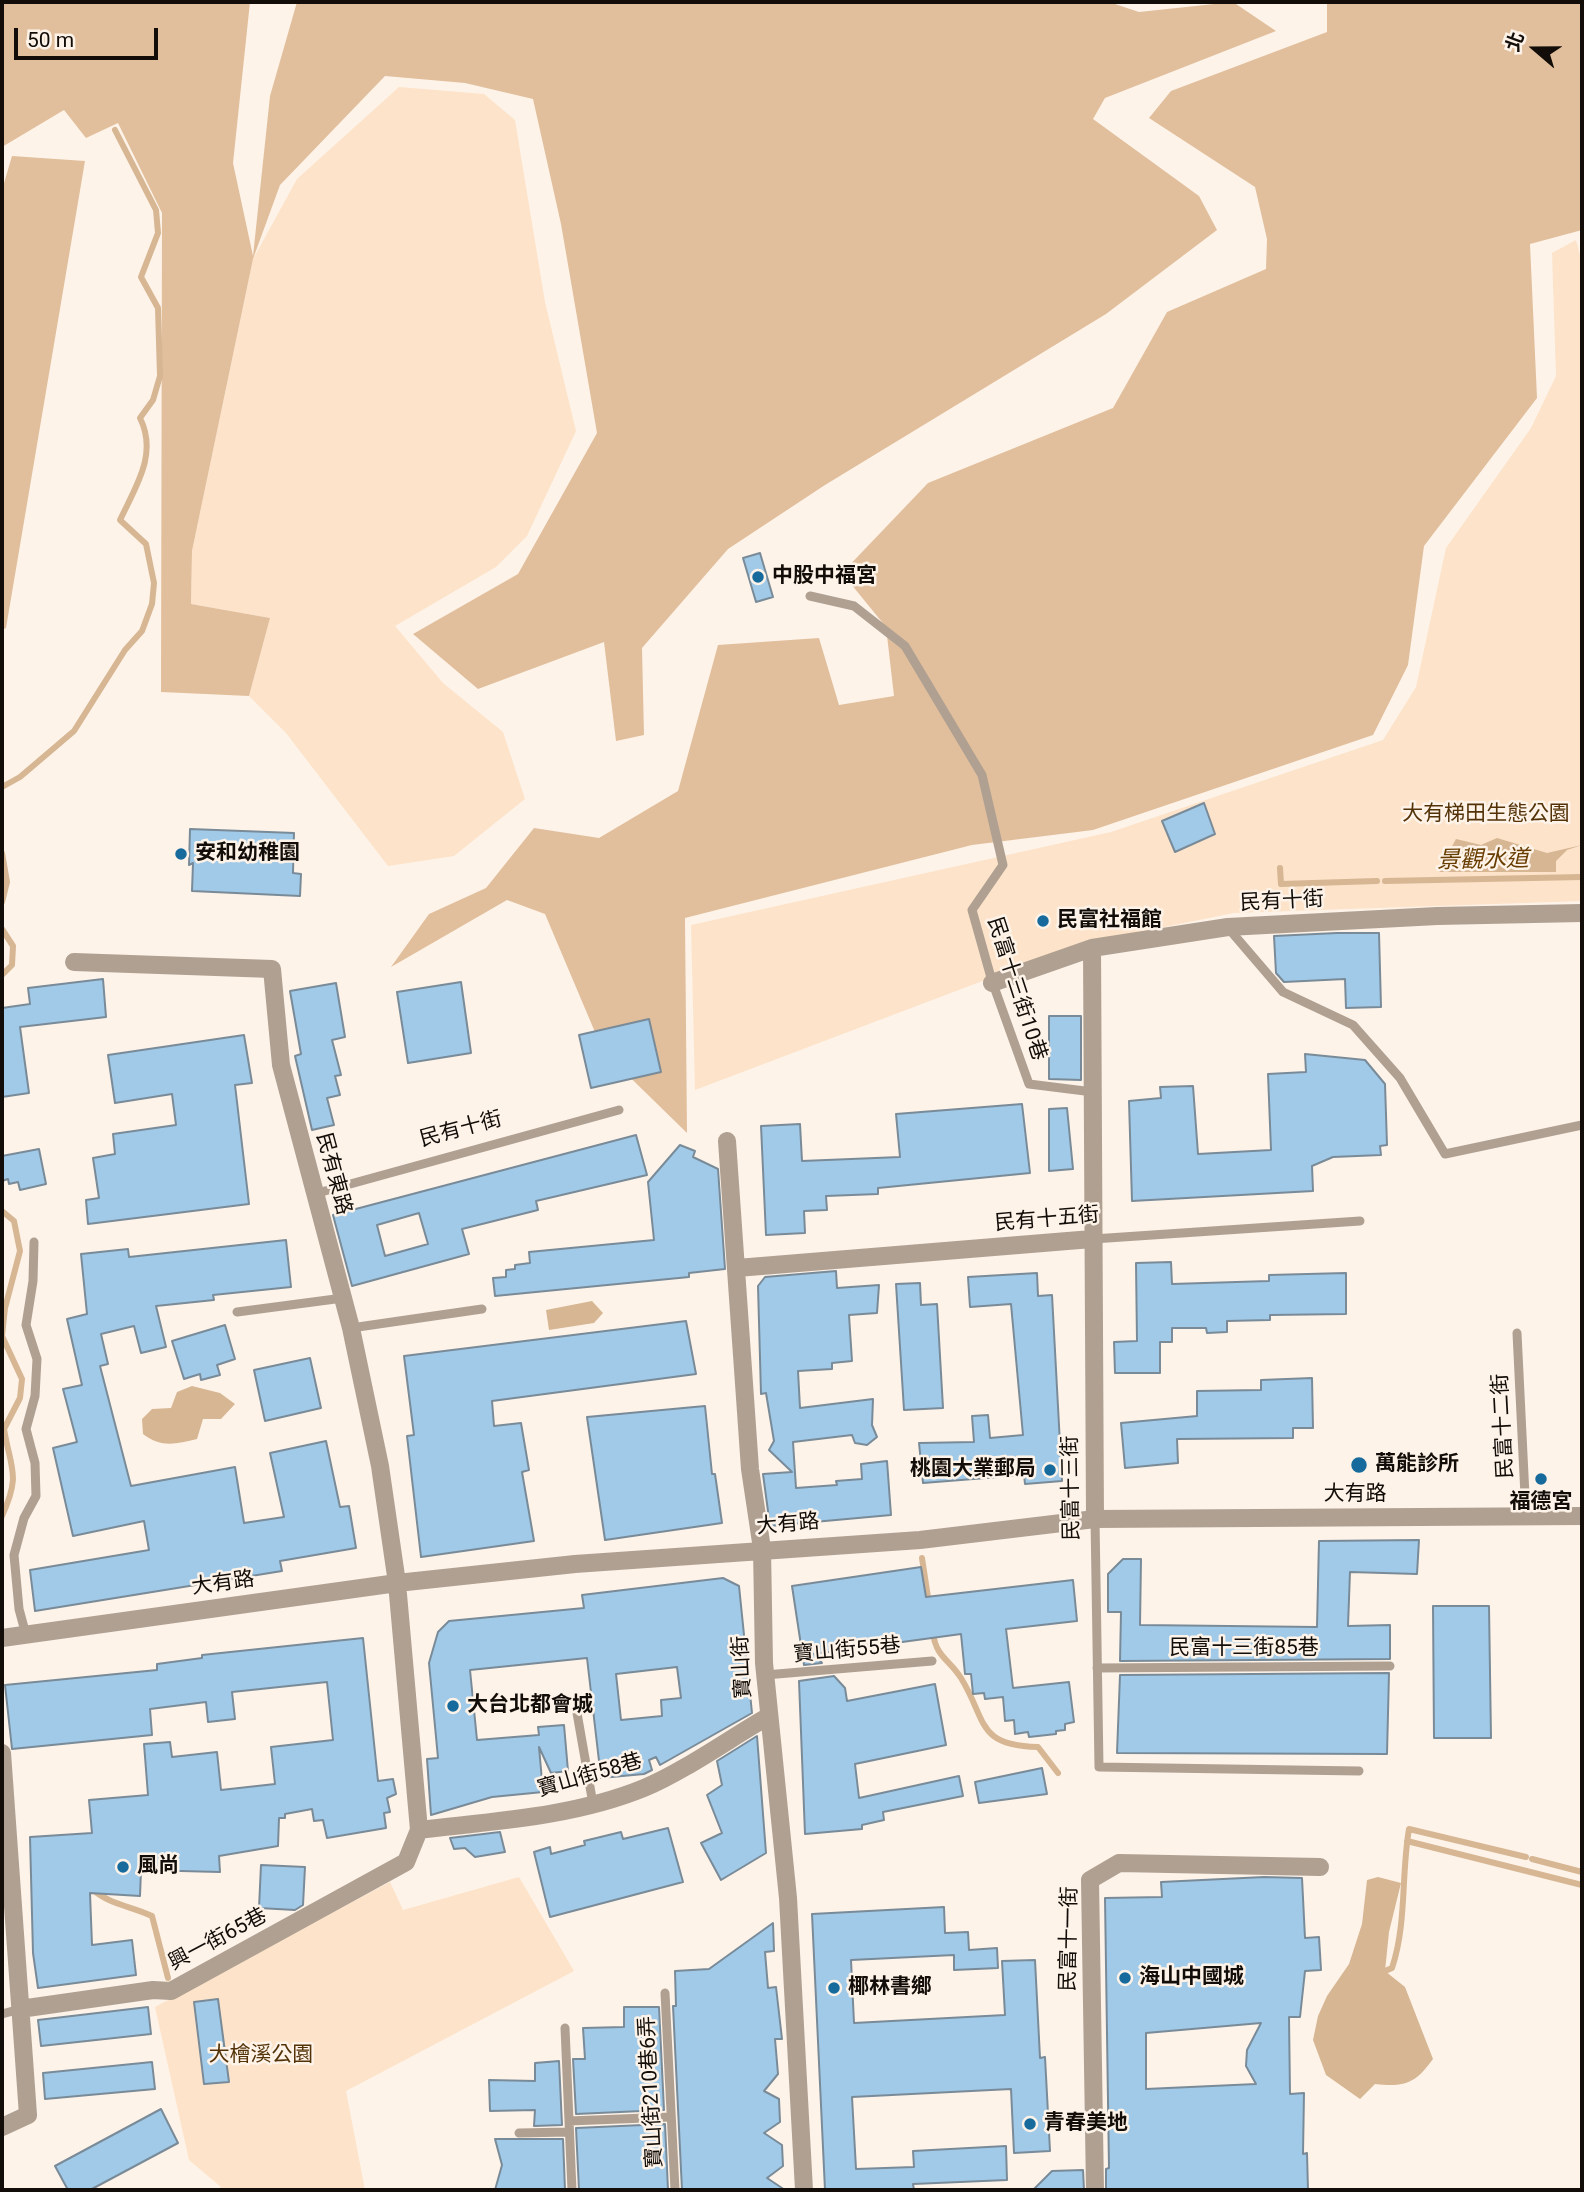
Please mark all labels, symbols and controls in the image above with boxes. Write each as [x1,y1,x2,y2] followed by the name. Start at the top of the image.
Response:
[18,14,161,58] scale bar
[1500,14,1570,84] north arrow
[27,28,74,52] text: 50 m
[1501,29,1529,55] text: 北
[772,564,877,590] place label: 中股中福宮
[750,569,766,585] marker: 中股中福宮
[1402,802,1570,828] park label: 大有梯田生態公園
[195,841,300,867] place label: 安和幼稚園
[173,846,189,862] marker: 安和幼稚園
[1437,846,1529,876] water label: 景觀水道
[1239,887,1325,917] street label: 民有十街
[1057,908,1162,934] place label: 民富社福館
[1035,913,1051,929] marker: 民富社福館
[981,914,1051,1064] street label: 民富十三街10巷
[417,1107,505,1153] street label: 民有十街
[310,1130,356,1218] street label: 民有東路
[994,1203,1100,1237] street label: 民有十五街
[1489,1373,1519,1479] street label: 民富十二街
[1058,1435,1086,1541] street label: 民富十三街
[1375,1452,1459,1478] place label: 萬能診所
[1349,1455,1369,1475] marker: 萬能診所
[910,1457,1036,1483] place label: 桃園大業郵局
[1042,1462,1058,1478] marker: 桃園大業郵局
[1533,1471,1549,1487] marker: 福德宮
[1324,1482,1386,1508] street label: 大有路
[1510,1490,1572,1516] place label: 福德宮
[756,1510,820,1540] street label: 大有路
[190,1567,256,1601] street label: 大有路
[792,1634,902,1668] street label: 寶山街55巷
[729,1635,757,1699] street label: 寶山街
[1169,1636,1319,1662] street label: 民富十三街85巷
[467,1693,593,1719] place label: 大台北都會城
[445,1698,461,1714] marker: 大台北都會城
[535,1749,645,1803] street label: 寶山街58巷
[137,1854,179,1880] place label: 風尚
[115,1859,131,1875] marker: 風尚
[1056,1886,1084,1992] street label: 民富十一街
[165,1904,271,1976] street label: 興一街65巷
[1139,1965,1244,1991] place label: 海山中國城
[1117,1970,1133,1986] marker: 海山中國城
[848,1975,932,2001] place label: 椰林書鄉
[826,1980,842,1996] marker: 椰林書鄉
[635,2015,669,2169] street label: 寶山街210巷6弄
[209,2043,313,2069] park label: 大檜溪公園
[1044,2111,1128,2137] place label: 青春美地
[1022,2116,1038,2132] marker: 青春美地

